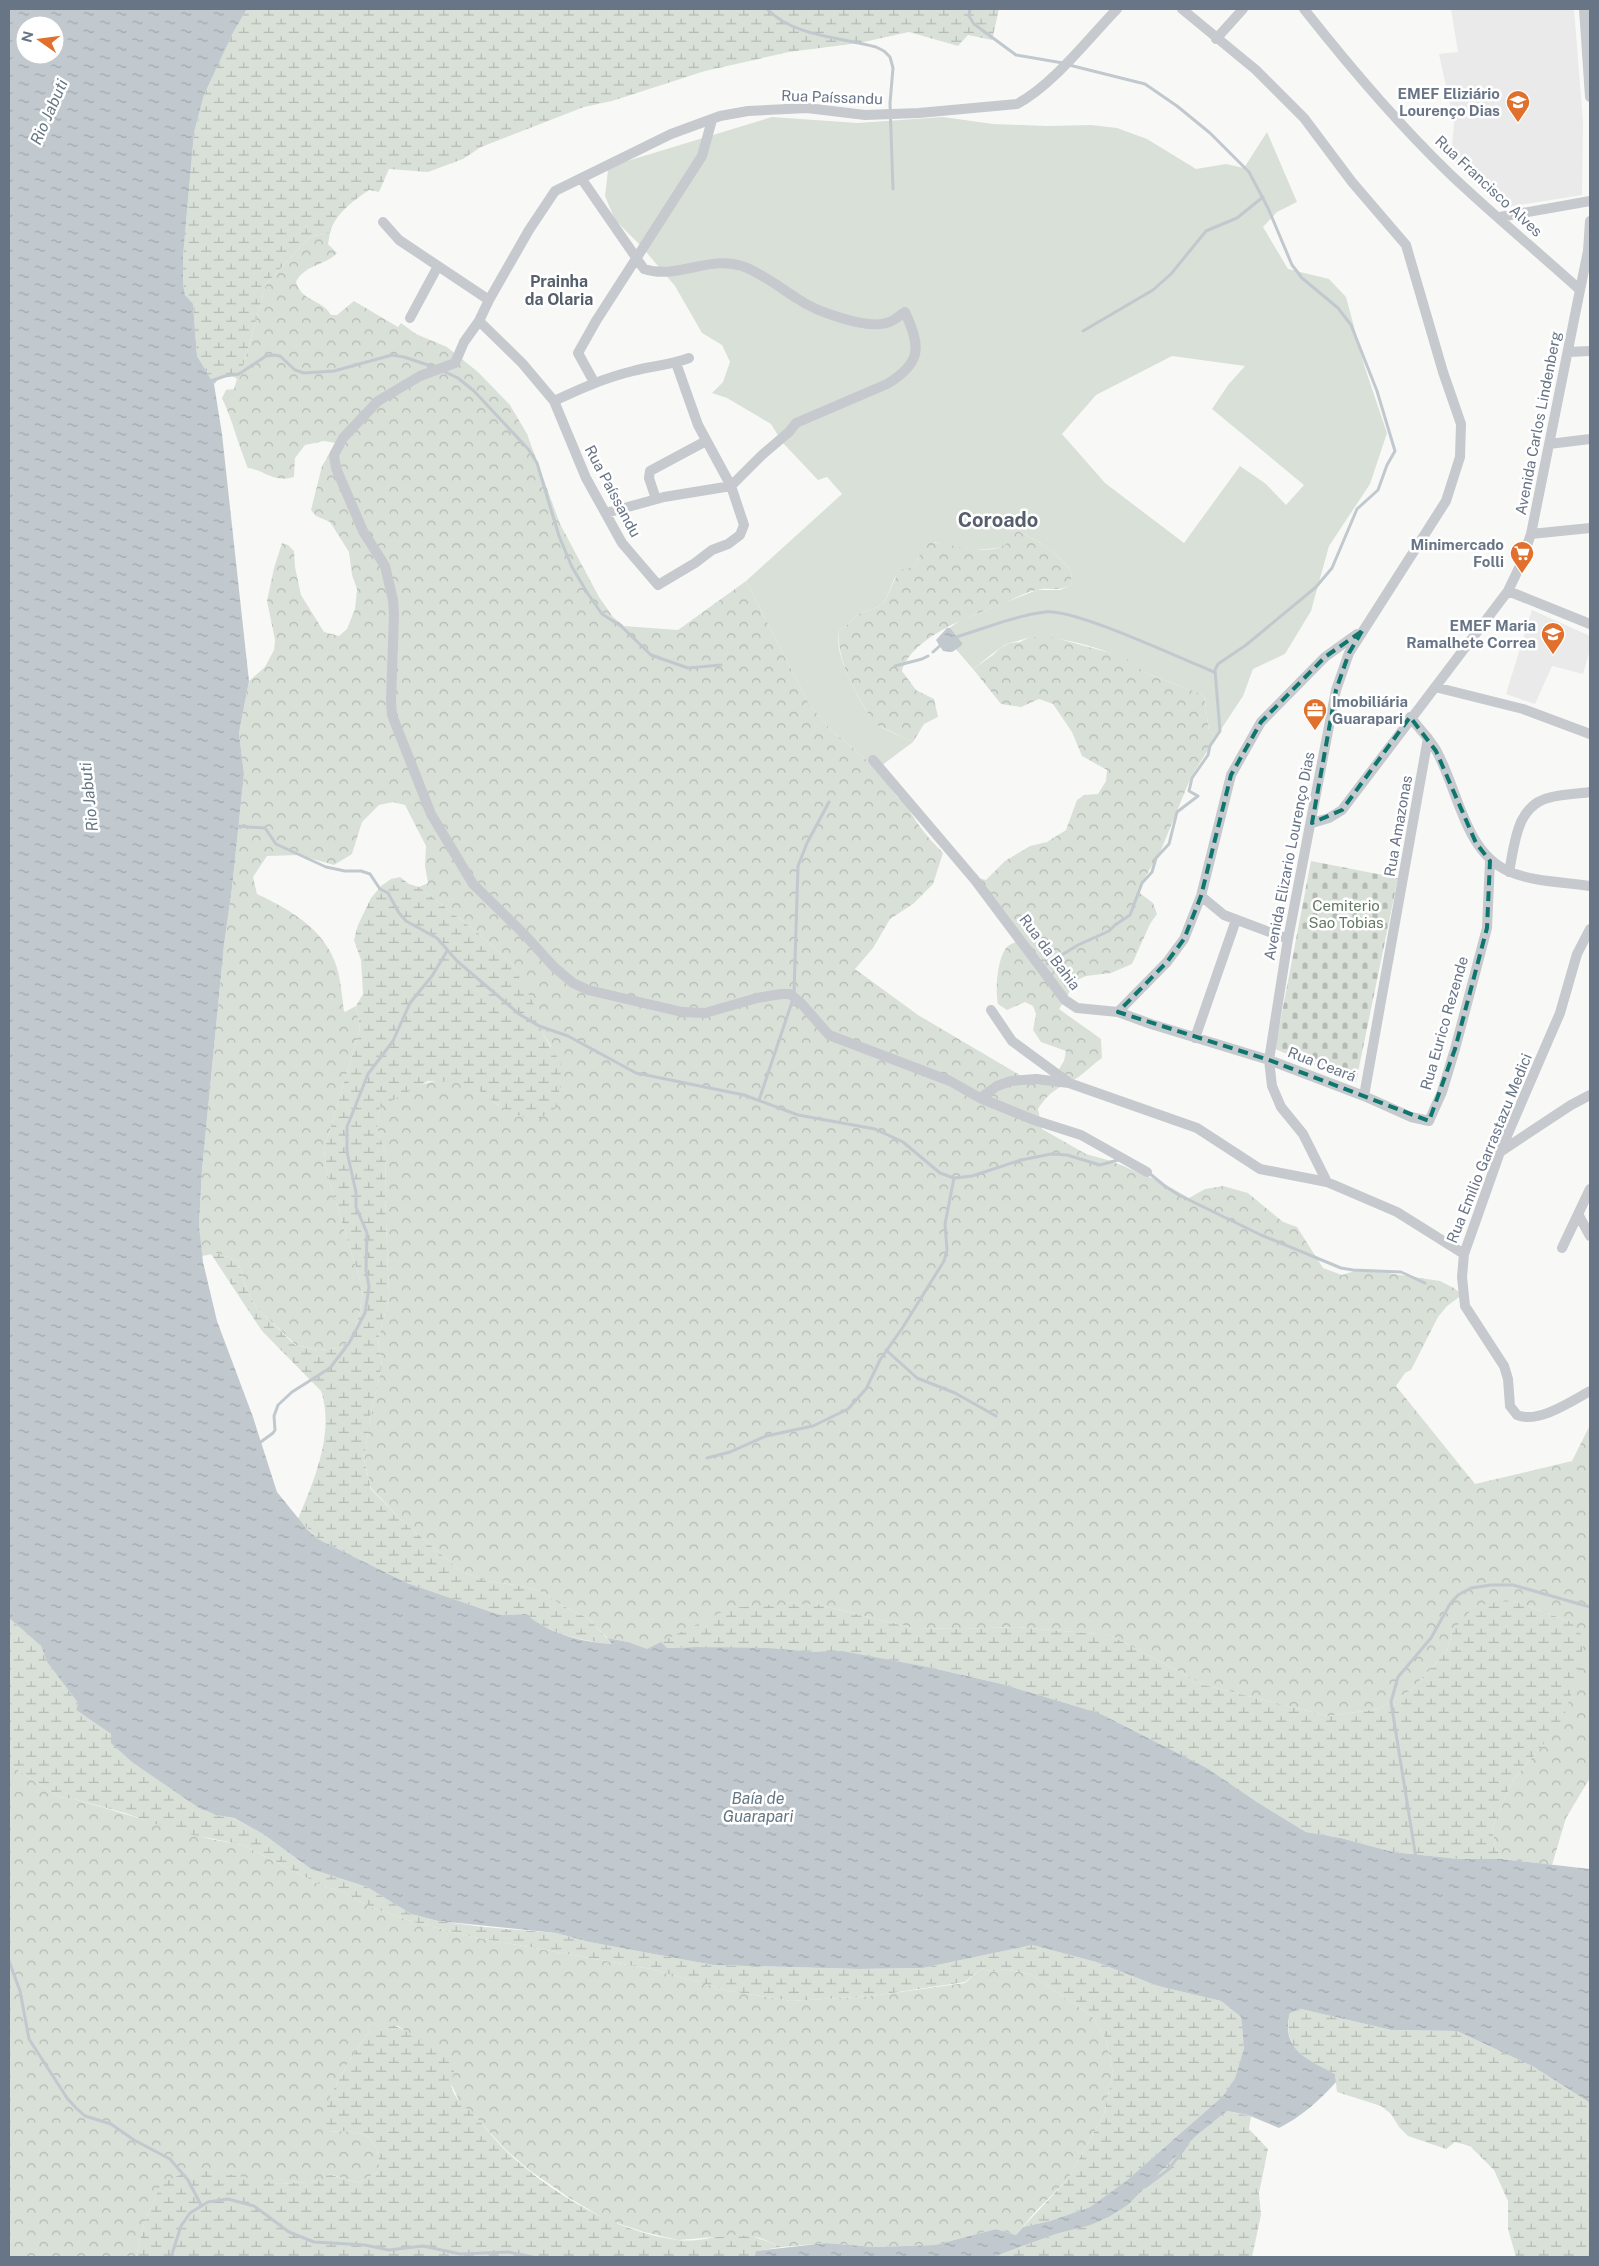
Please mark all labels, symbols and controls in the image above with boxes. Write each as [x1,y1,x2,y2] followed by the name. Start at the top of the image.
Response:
[15,15,65,65] north arrow
[18,30,36,44] text: N
[26,76,72,148] water label: Rio Jabuti
[1397,85,1500,119] place label: EMEF Eliziário Lourenço Dias
[781,87,883,107] street label: Rua Paíssandu
[1505,89,1531,123] school or university icon: EMEF Eliziário Lourenço Dias
[1432,132,1546,240] street label: Rua Francisco Alves
[525,272,593,309] district label: Prainha da Olaria
[1512,330,1564,516] street label: Avenida Carlos Lindenberg
[582,442,644,540] street label: Rua Paíssandu
[958,508,1038,532] district label: Coroado
[1411,536,1504,570] place label: Minimercado Folli
[1509,540,1535,574] supermarket icon: Minimercado Folli
[1406,617,1536,651] place label: EMEF Maria Ramalhete Correa
[1540,621,1566,655] school or university icon: EMEF Maria Ramalhete Correa
[1332,693,1408,727] place label: Imobiliária Guarapari
[1302,697,1328,731] office icon: Imobiliária Guarapari
[1260,750,1318,962] street label: Avenida Elizario Lourenço Dias
[76,761,102,833] water label: Rio Jabuti
[1381,774,1415,878] street label: Rua Amazonas
[1308,897,1384,931] park label: Cemiterio Sao Tobias
[1016,911,1084,993] street label: Rua da Bahia
[1417,954,1471,1092] street label: Rua Eurico Rezende
[1286,1043,1358,1085] street label: Rua Ceará
[1443,1051,1535,1245] street label: Rua Emilio Garrastazu Medici
[723,1789,793,1826] water label: Baía de Guarapari

